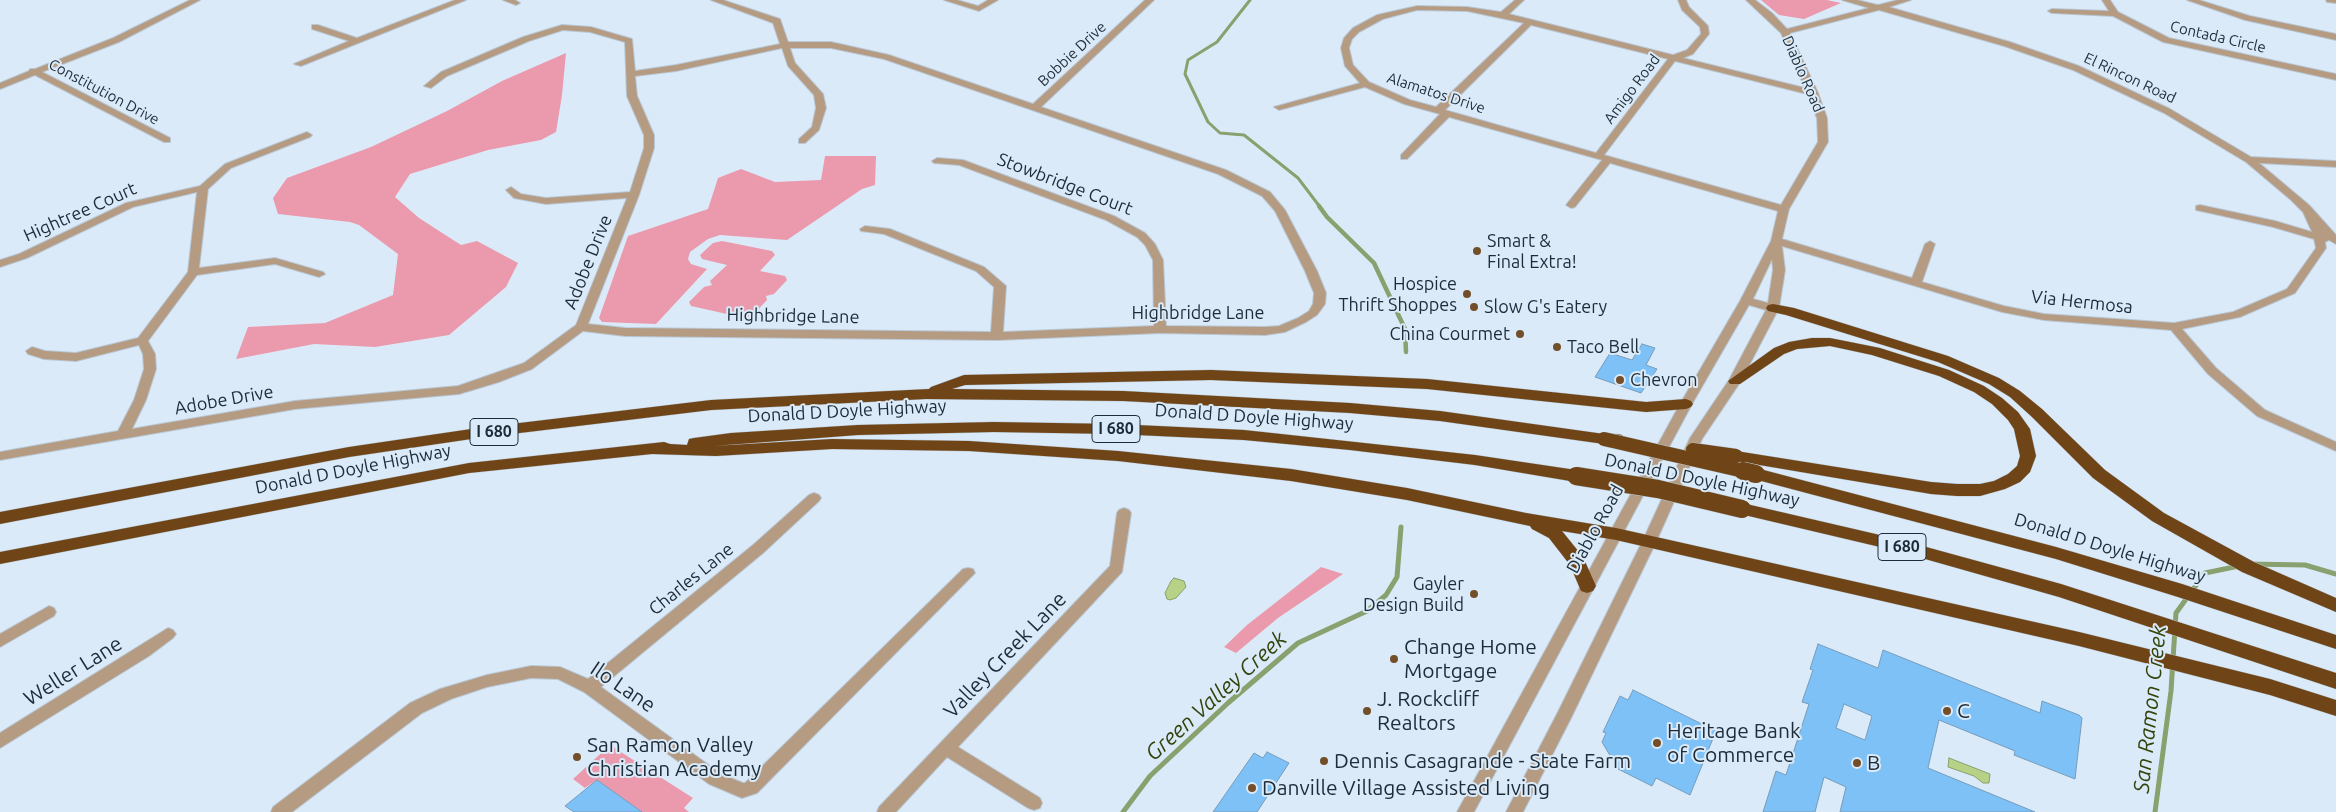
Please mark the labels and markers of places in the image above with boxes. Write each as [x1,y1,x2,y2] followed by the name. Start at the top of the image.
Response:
[1487,230,1577,272] place label: Smart & Final Extra!
[1471,245,1483,257] marker: Smart & Final Extra!
[1338,273,1457,316] place label: Hospice Thrift Shoppes
[1461,288,1473,300] marker: Hospice Thrift Shoppes
[1484,296,1607,318] place label: Slow G's Eatery
[1468,301,1480,313] marker: Slow G's Eatery
[1389,323,1510,345] place label: China Courmet
[1514,328,1526,340] marker: China Courmet
[1567,336,1639,358] place label: Taco Bell
[1551,341,1563,353] marker: Taco Bell
[1630,369,1698,391] place label: Chevron
[1614,374,1626,386] marker: Chevron
[1363,573,1464,616] place label: Gayler Design Build
[1468,588,1480,600] marker: Gayler Design Build
[1404,634,1537,684] place label: Change Home Mortgage
[1388,653,1400,665] marker: Change Home Mortgage
[1377,686,1479,736] place label: J. Rockcliff Realtors
[1957,698,1970,724] place label: C
[1361,705,1373,717] marker: J. Rockcliff Realtors
[1941,705,1953,717] marker: C
[1667,718,1800,768] place label: Heritage Bank of Commerce
[587,732,761,782] place label: San Ramon Valley Christian Academy
[1651,737,1663,749] marker: Heritage Bank of Commerce
[1334,748,1631,774] place label: Dennis Casagrande - State Farm
[1867,750,1880,776] place label: B
[571,751,583,763] marker: San Ramon Valley Christian Academy
[1318,755,1330,767] marker: Dennis Casagrande - State Farm
[1851,757,1863,769] marker: B
[1262,775,1550,801] place label: Danville Village Assisted Living
[1246,782,1258,794] marker: Danville Village Assisted Living

